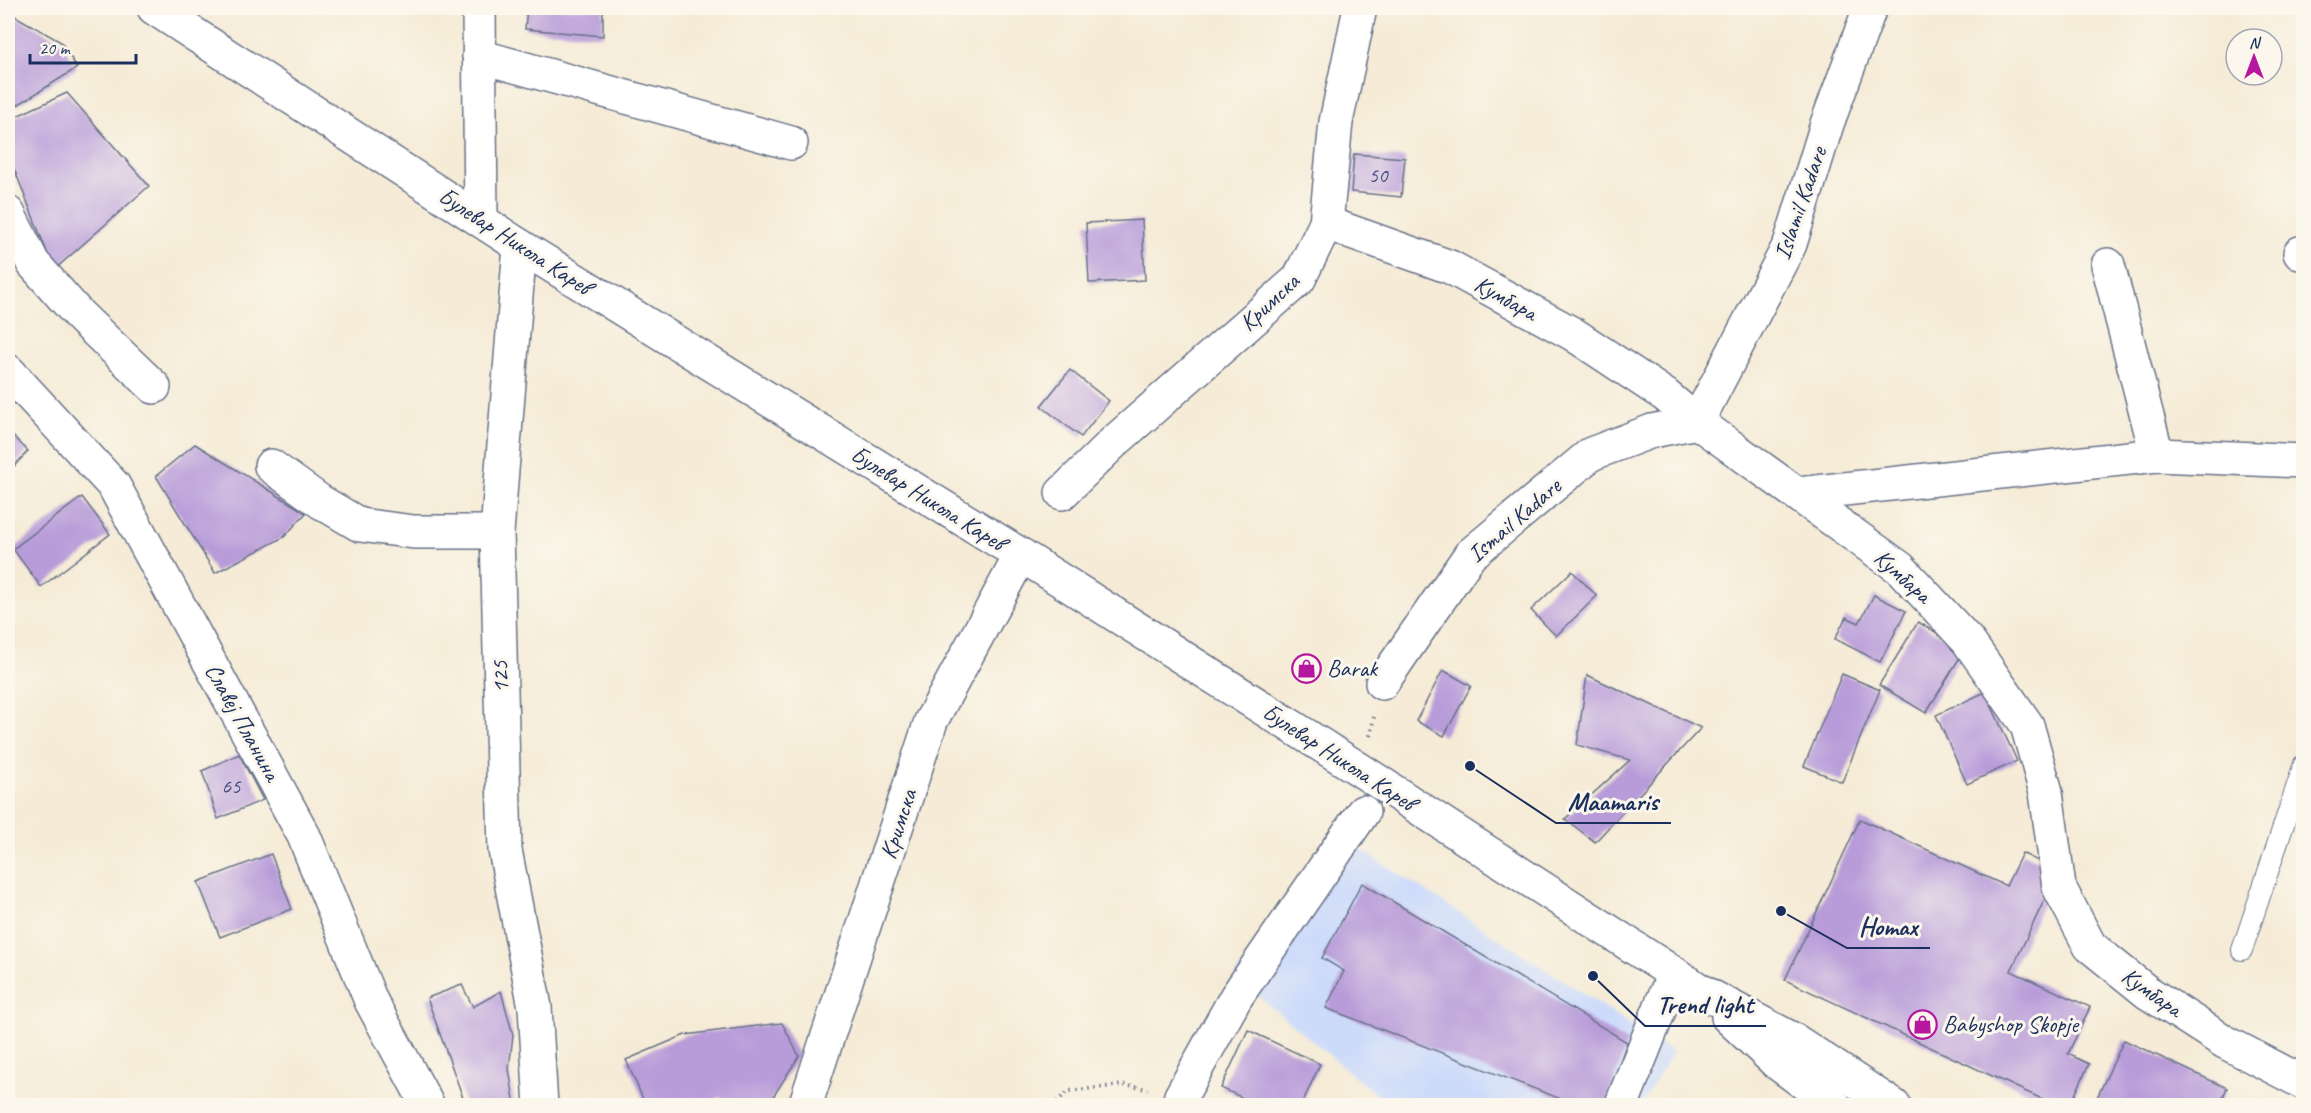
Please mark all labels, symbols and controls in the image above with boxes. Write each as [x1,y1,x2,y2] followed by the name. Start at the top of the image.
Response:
[30,27,136,65] scale bar
[2224,27,2284,87] north arrow
[2249,33,2262,53] text: N
[39,37,72,59] text: 20 m
[1767,141,1834,263] street label: Islamil Kadare
[1369,162,1389,188] house number: 50
[433,181,602,305] street label: Булевар Никола Карев
[1233,266,1306,337] street label: Кримска
[1469,269,1544,328] street label: Кумбара
[846,439,1015,560] street label: Булевар Никола Карев
[1461,470,1569,569] street label: Ismail Kadare
[1868,542,1940,611] street label: Кумбара
[1290,652,1322,684] shop icon: Barak
[1327,653,1379,683] place label: Barak
[198,658,289,788] street label: Славеј Планина
[484,659,516,694] street label: 125
[1257,697,1426,821] street label: Булевар Никола Карев
[222,773,242,799] house number: 65
[1556,779,1671,823] callout: Maamaris
[873,784,924,863] street label: Кримска
[1568,785,1661,818] text: Maamaris
[1847,904,1930,948] callout: Homax
[1859,910,1919,943] text: Homax
[2116,961,2190,1025] street label: Кумбара
[1645,982,1766,1026] callout: Trend light
[1657,988,1756,1021] text: Trend light
[1906,1008,1938,1040] shop icon: Babyshop Skopje
[1943,1009,2080,1039] place label: Babyshop Skopje

